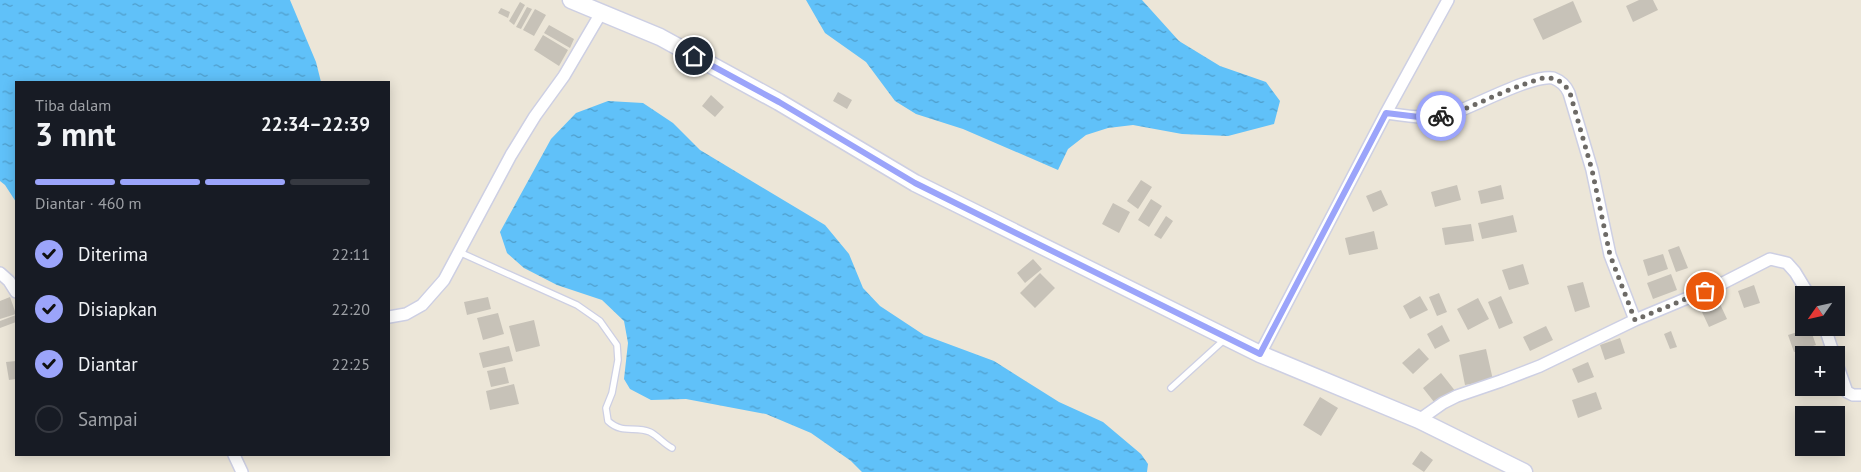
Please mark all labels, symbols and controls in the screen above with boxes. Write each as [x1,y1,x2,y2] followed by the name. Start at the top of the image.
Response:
[673,35,715,77] pin
[680,42,708,70] icon: home
[1416,91,1466,141] courier
[35,95,111,115] text: Tiba dalam
[1427,102,1455,130] icon: bike
[261,112,370,136] text: 22:34–22:39
[35,113,116,155] text: 3 mnt
[35,193,141,213] text: Diantar · 460 m
[35,240,63,268] icon: check
[78,242,148,266] text: Diterima
[332,244,370,264] text: 22:11
[1684,270,1726,312] pin
[1691,277,1719,305] icon: bag
[1795,286,1845,336] north arrow
[1795,286,1845,456] map controls
[35,295,63,323] icon: check
[78,297,157,321] text: Disiapkan
[332,299,370,319] text: 22:20
[1795,346,1845,396] button: +
[35,350,63,378] icon: check
[78,352,138,376] text: Diantar
[332,354,370,374] text: 22:25
[1795,406,1845,456] button: −
[78,407,138,431] text: Sampai

